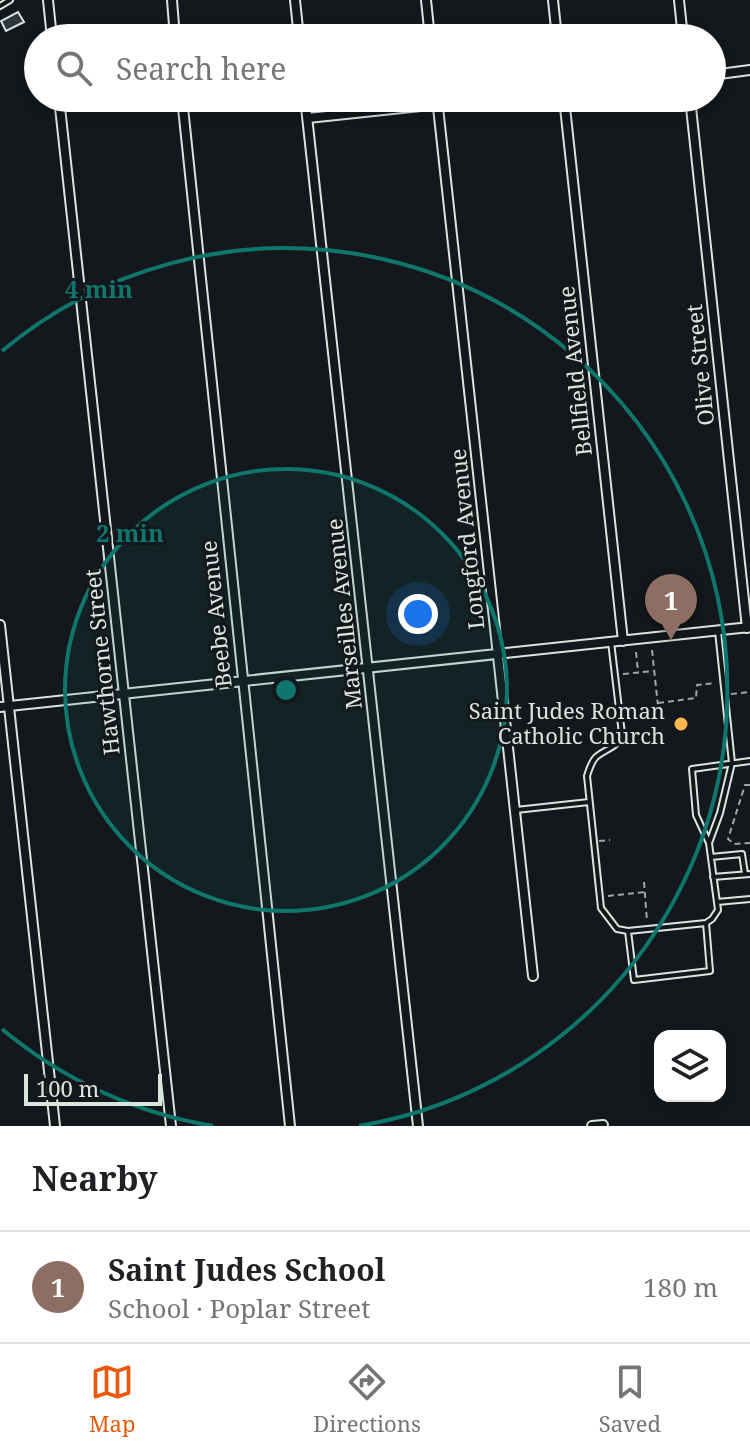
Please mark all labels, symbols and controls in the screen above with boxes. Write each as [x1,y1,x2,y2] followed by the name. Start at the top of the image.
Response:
[24,24,726,112] search box
[52,46,96,90] icon: search
[116,48,286,89] text: Search here
[65,272,133,305] text: 4 min
[550,285,598,458] street label: Bellfield Avenue
[678,303,720,427] street label: Olive Street
[442,447,490,631] street label: Longford Avenue
[96,516,164,549] text: 2 min
[318,517,368,711] street label: Marseilles Avenue
[192,539,238,689] street label: Beebe Avenue
[76,567,126,756] street label: Hawthorne Street
[645,574,697,640] pin: 1
[398,594,438,634] your location
[272,676,300,704] centre of rings
[469,695,665,750] place label: Saint Judes Roman Catholic Church
[672,715,690,733] marker: Saint Judes Roman Catholic Church
[654,1030,726,1102] map controls
[654,1030,726,1102] button: layers
[24,1070,162,1106] scale bar
[36,1073,99,1103] text: 100 m
[32,1155,158,1201] text: Nearby
[108,1249,385,1290] text: Saint Judes School
[51,1269,65,1305] text: 1
[643,1269,718,1305] text: 180 m
[108,1290,370,1326] text: School · Poplar Street
[89,1360,135,1438] tab: Map
[313,1360,421,1438] tab: Directions
[599,1360,661,1438] tab: Saved

